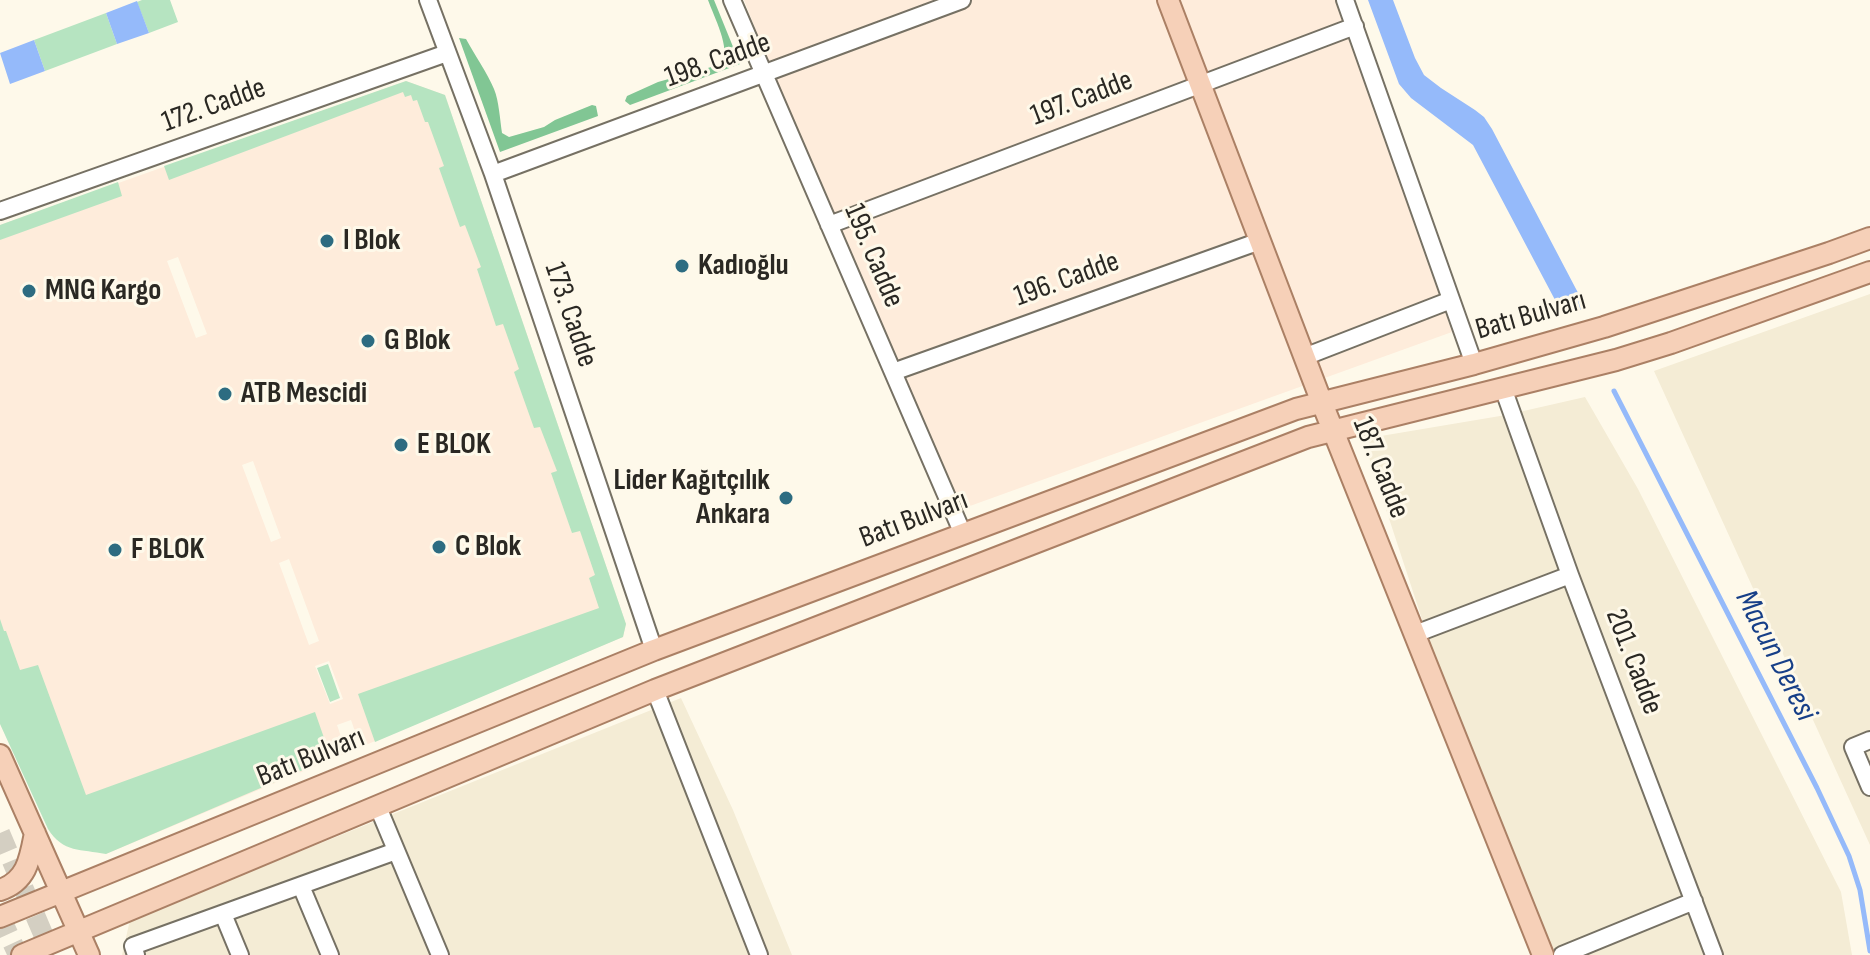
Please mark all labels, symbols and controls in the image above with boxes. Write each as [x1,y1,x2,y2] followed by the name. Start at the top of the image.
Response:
[660,25,776,97] street label: 198. Cadde
[1026,63,1138,135] street label: 197. Cadde
[157,71,271,141] street label: 172. Cadde
[835,199,911,313] street label: 195. Cadde
[343,223,400,259] place label: I Blok
[318,232,336,250] marker: I Blok
[1009,244,1125,316] street label: 196. Cadde
[698,248,789,284] place label: Kadıoğlu
[673,257,691,275] marker: Kadıoğlu
[535,258,605,372] street label: 173. Cadde
[45,273,161,309] place label: MNG Kargo
[20,282,38,300] marker: MNG Kargo
[1472,283,1590,349] street label: Batı Bulvarı
[384,323,451,359] place label: G Blok
[359,332,377,350] marker: G Blok
[241,376,367,412] place label: ATB Mescidi
[216,385,234,403] marker: ATB Mescidi
[1343,412,1417,524] street label: 187. Cadde
[417,427,491,463] place label: E BLOK
[392,436,410,454] marker: E BLOK
[614,463,770,534] place label: Lider Kağıtçılık Ankara
[855,483,973,557] street label: Batı Bulvarı
[777,489,795,507] marker: Lider Kağıtçılık Ankara
[455,529,521,565] place label: C Blok
[131,532,204,568] place label: F BLOK
[430,538,448,556] marker: C Blok
[106,541,124,559] marker: F BLOK
[1726,584,1824,728] water label: Macun Deresi
[1596,604,1670,720] street label: 201. Cadde
[252,720,370,796] street label: Batı Bulvarı

